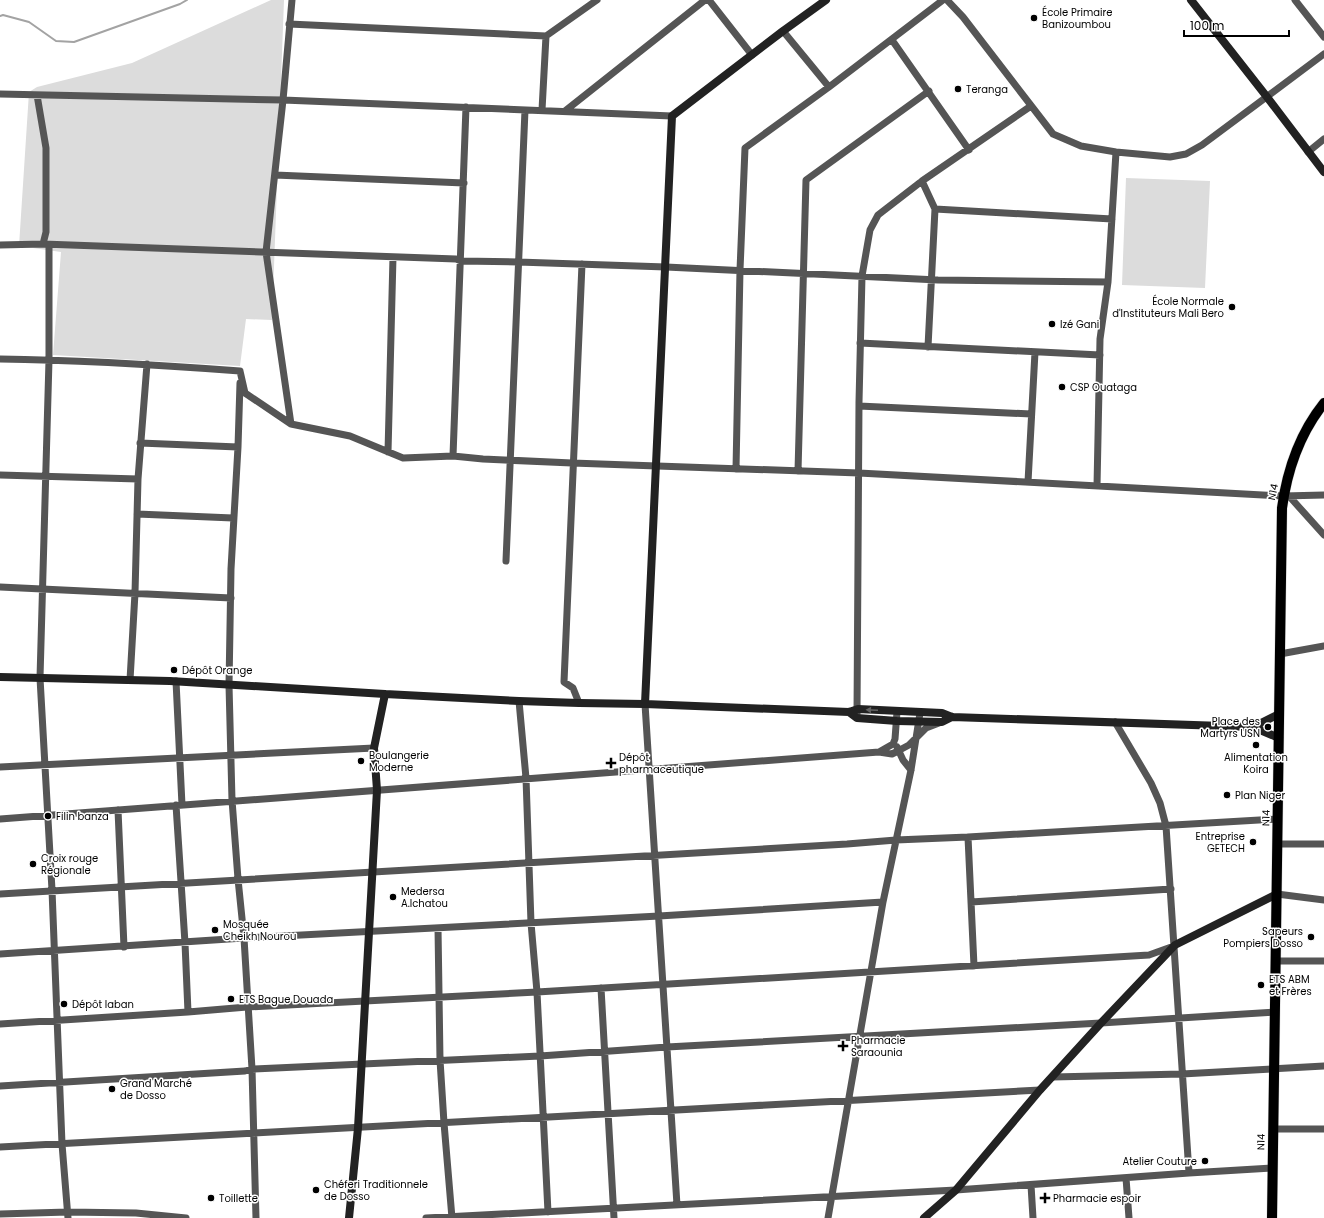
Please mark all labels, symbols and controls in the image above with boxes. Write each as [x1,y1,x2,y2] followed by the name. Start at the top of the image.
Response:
[1042,5,1112,32] place label: École Primaire Banizoumbou
[1184,12,1289,38] scale bar
[1029,13,1039,23] marker: École Primaire Banizoumbou
[1190,17,1224,34] text: 100 m
[966,82,1008,97] place label: Teranga
[953,84,963,94] marker: Teranga
[1112,294,1224,321] place label: École Normale d'Instituteurs Mali Bero
[1227,302,1237,312] marker: École Normale d'Instituteurs Mali Bero
[1060,317,1099,332] place label: Izé Gani
[1047,319,1057,329] marker: Izé Gani
[1070,380,1137,395] place label: CSP Ouataga
[1057,382,1067,392] marker: CSP Ouataga
[1264,482,1282,502] street label: N14
[182,663,252,678] place label: Dépôt Orange
[169,665,179,675] marker: Dépôt Orange
[866,707,878,714] one-way arrow
[1200,714,1260,741] place label: Place des Martyrs USN
[1263,722,1273,732] marker: Place des Martyrs USN
[1251,740,1261,750] marker: Alimentation Koira
[369,748,429,775] place label: Boulangerie Moderne
[619,750,704,777] place label: Dépôt pharmaceutique
[1224,750,1288,777] place label: Alimentation Koira
[356,756,366,766] marker: Boulangerie Moderne
[606,758,616,768] marker: Dépôt pharmaceutique
[1235,788,1286,803] place label: Plan Niger
[1222,790,1232,800] marker: Plan Niger
[56,809,109,824] place label: Filin banza
[1258,810,1274,826] street label: N14
[43,811,53,821] marker: Filin banza
[1196,829,1245,856] place label: Entreprise GETECH
[1248,837,1258,847] marker: Entreprise GETECH
[41,851,98,878] place label: Croix rouge Régionale
[28,859,38,869] marker: Croix rouge Régionale
[401,884,448,911] place label: Medersa A.Ichatou
[388,892,398,902] marker: Medersa A.Ichatou
[223,917,296,944] place label: Mosquée Cheikh Nourou
[1223,924,1303,951] place label: Sapeurs Pompiers Dosso
[210,925,220,935] marker: Mosquée Cheikh Nourou
[1306,932,1316,942] marker: Sapeurs Pompiers Dosso
[1269,972,1312,999] place label: ETS ABM et Frères
[1256,980,1266,990] marker: ETS ABM et Frères
[239,992,333,1007] place label: ETS Bague Douada
[226,994,236,1004] marker: ETS Bague Douada
[72,997,134,1012] place label: Dépôt laban
[59,999,69,1009] marker: Dépôt laban
[851,1033,905,1060] place label: Pharmacie Saraounia
[838,1041,848,1051] marker: Pharmacie Saraounia
[120,1076,192,1103] place label: Grand Marché de Dosso
[107,1084,117,1094] marker: Grand Marché de Dosso
[1253,1134,1269,1150] street label: N14
[1122,1154,1197,1169] place label: Atelier Couture
[1200,1156,1210,1166] marker: Atelier Couture
[324,1177,428,1204] place label: Chéferi Traditionnele de Dosso
[311,1185,321,1195] marker: Chéferi Traditionnele de Dosso
[219,1191,258,1206] place label: Toillette
[1053,1191,1141,1206] place label: Pharmacie espoir
[206,1193,216,1203] marker: Toillette
[1040,1193,1050,1203] marker: Pharmacie espoir

